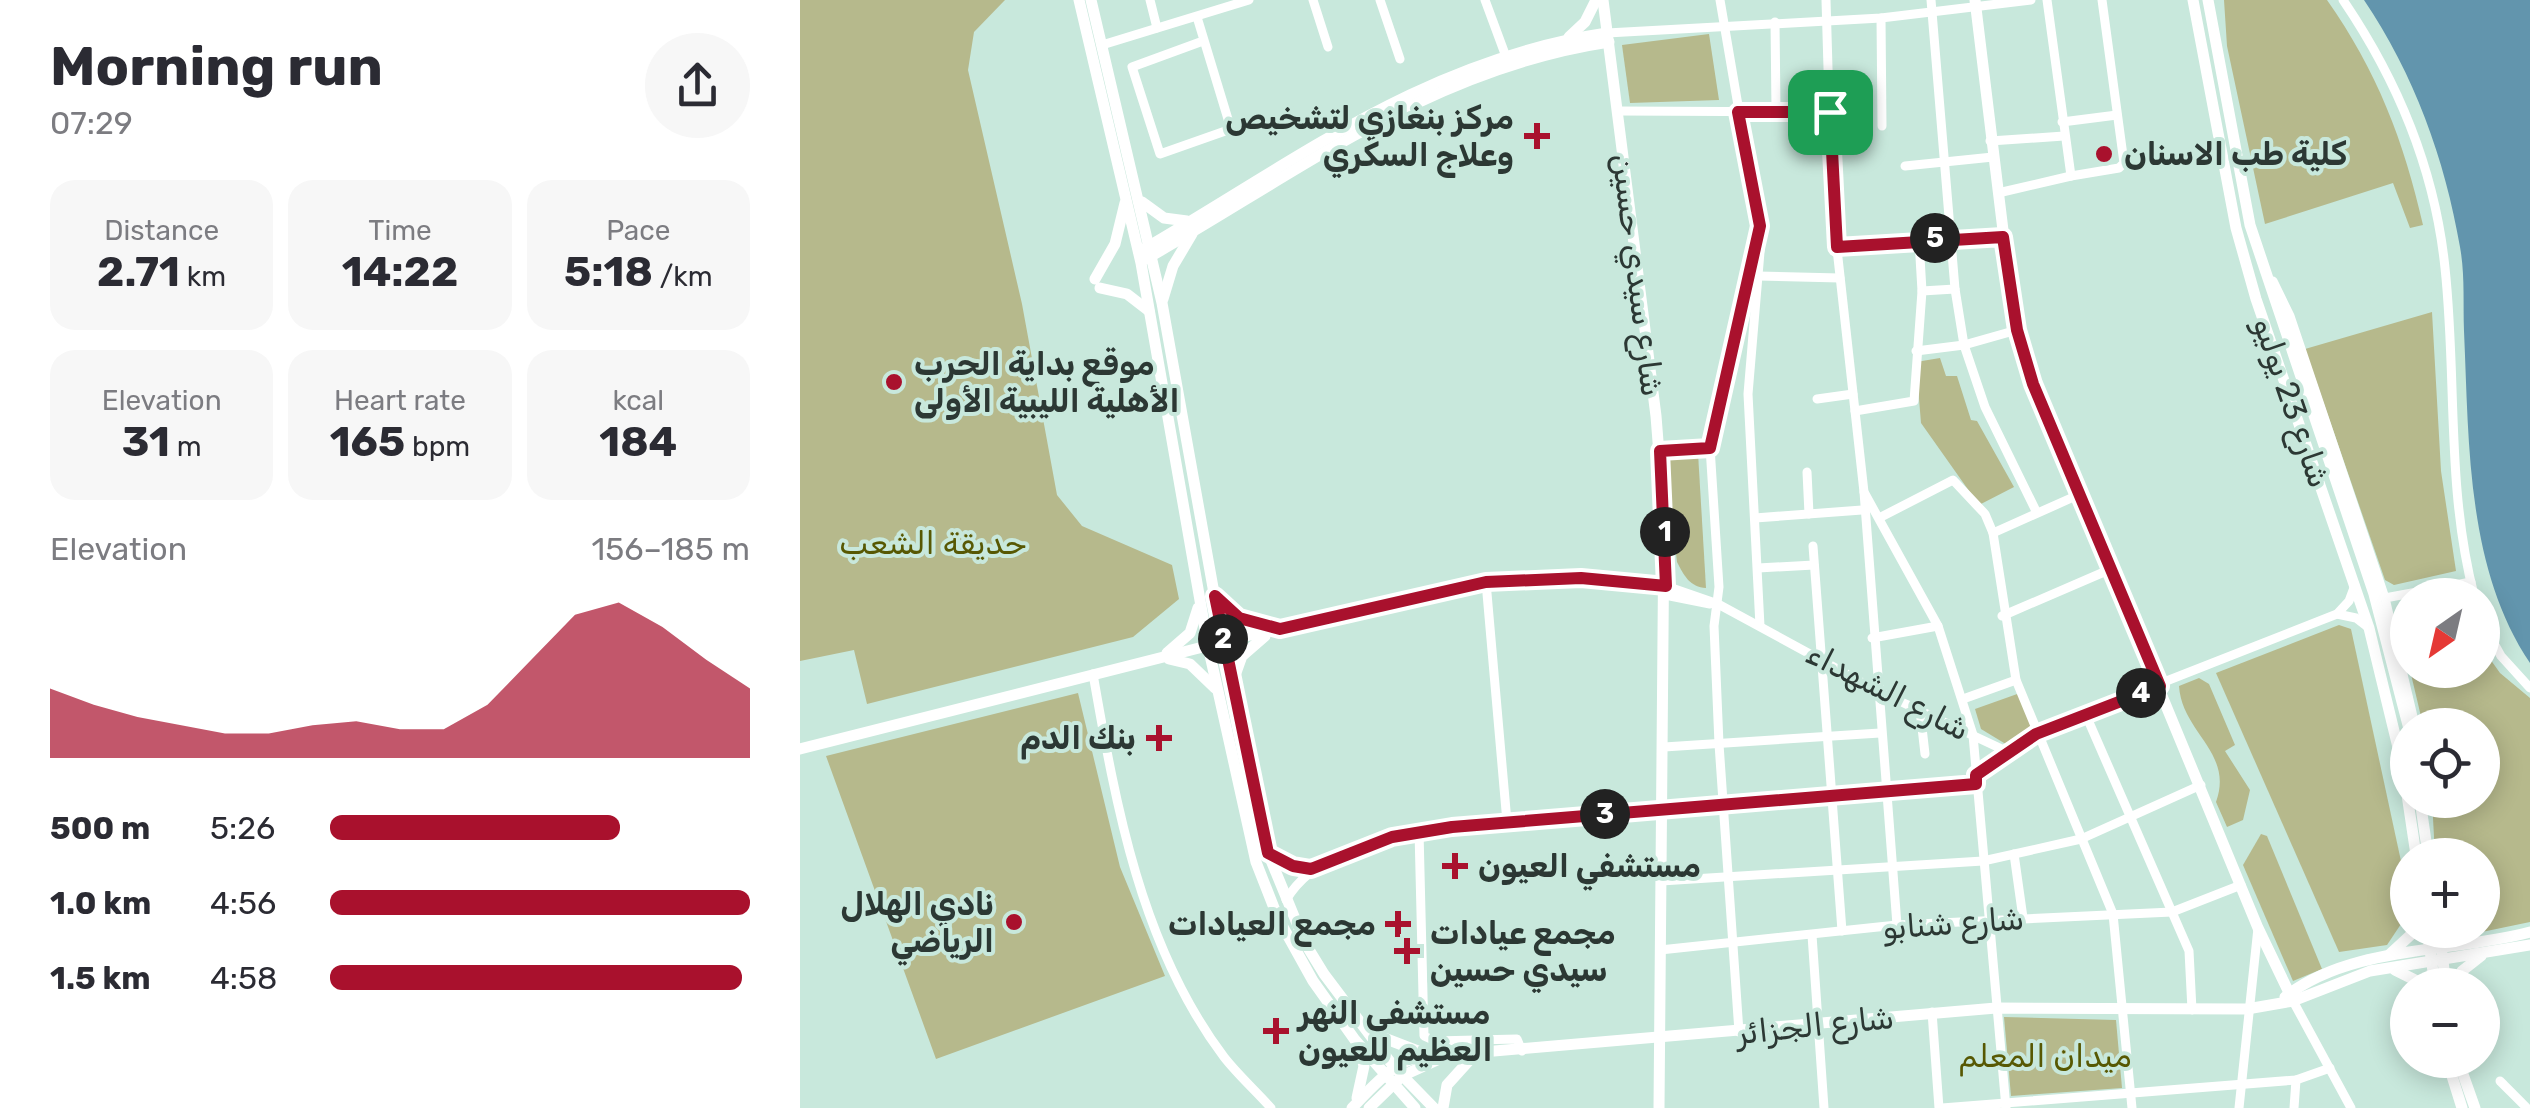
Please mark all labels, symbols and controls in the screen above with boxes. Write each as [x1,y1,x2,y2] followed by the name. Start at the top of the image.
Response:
[645,33,750,138] button: share
[50,34,383,99] text: Morning run
[1788,70,1873,155] pin
[1803,85,1858,140] icon: arrive
[1225,99,1514,178] place label: مركز بنغازي لتشخيص وعلاج السكري
[50,104,133,142] text: 07:29
[1524,123,1550,149] marker: مركز بنغازي لتشخيص وعلاج السكري
[2124,135,2347,173] place label: كلية طب الاسنان
[2093,143,2115,165] marker: كلية طب الاسنان
[1601,151,1672,399] street label: شارع سيدي حسين
[1910,213,1960,263] pin: 5
[104,214,219,247] text: Distance
[368,214,432,247] text: Time
[606,214,670,247] text: Pace
[1926,221,1944,254] text: 5
[97,247,180,297] text: 2.71
[342,247,458,297] text: 14:22
[564,247,653,297] text: 5:18
[180,260,226,293] text: km
[653,260,713,293] text: /km
[2242,312,2339,493] street label: شارع 23 يوليو
[914,345,1179,420] place label: موقع بداية الحرب الأهلية الليبية الأولى
[883,371,905,393] marker: موقع بداية الحرب الأهلية الليبية الأولى
[102,384,222,417] text: Elevation
[334,384,466,417] text: Heart rate
[613,384,664,417] text: kcal
[122,417,170,467] text: 31
[330,417,405,467] text: 165
[599,417,677,467] text: 184
[170,430,202,463] text: m
[405,430,470,463] text: bpm
[1640,507,1690,557] pin: 1
[1658,515,1672,548] text: 1
[839,524,1027,562] park label: حديقة الشعب
[50,530,187,568] text: Elevation
[591,530,750,568] text: 156–185 m
[2390,578,2500,688] north arrow
[2390,578,2500,1078] map controls
[1198,614,1248,664] pin: 2
[1214,622,1232,655] text: 2
[1799,634,1976,751] street label: شارع الشهداء
[2116,668,2166,718] pin: 4
[2131,676,2151,709] text: 4
[2390,708,2500,818] button: locate
[1020,719,1136,760] place label: بنك الدم
[1146,725,1172,751] marker: بنك الدم
[1580,789,1630,839] pin: 3
[1596,797,1614,830] text: 3
[50,809,150,847] text: 500 m
[210,809,275,847] text: 5:26
[2390,838,2500,948] button: +
[1478,847,1701,891] place label: مستشفي العيون
[1442,853,1468,879] marker: مستشفي العيون
[50,884,151,922] text: 1.0 km
[210,884,276,922] text: 4:56
[840,885,994,966] place label: نادي الهلال الرياضي
[1881,899,2026,950] street label: شارع شنابو
[1168,905,1376,947] place label: مجمع العيادات
[1003,911,1025,933] marker: نادي الهلال الرياضي
[1385,911,1411,937] marker: مجمع العيادات
[1430,914,1616,993] place label: مجمع عيادات سيدي حسين
[1394,938,1420,964] marker: مجمع عيادات سيدي حسين
[50,959,151,997] text: 1.5 km
[210,959,277,997] text: 4:58
[2390,968,2500,1078] button: −
[1296,994,1493,1071] place label: مستشفى النهر العظيم للعيون
[1732,998,1896,1055] street label: شارع الجزائر
[1263,1018,1289,1044] marker: مستشفى النهر العظيم للعيون
[1958,1037,2132,1077] park label: ميدان المعلم

